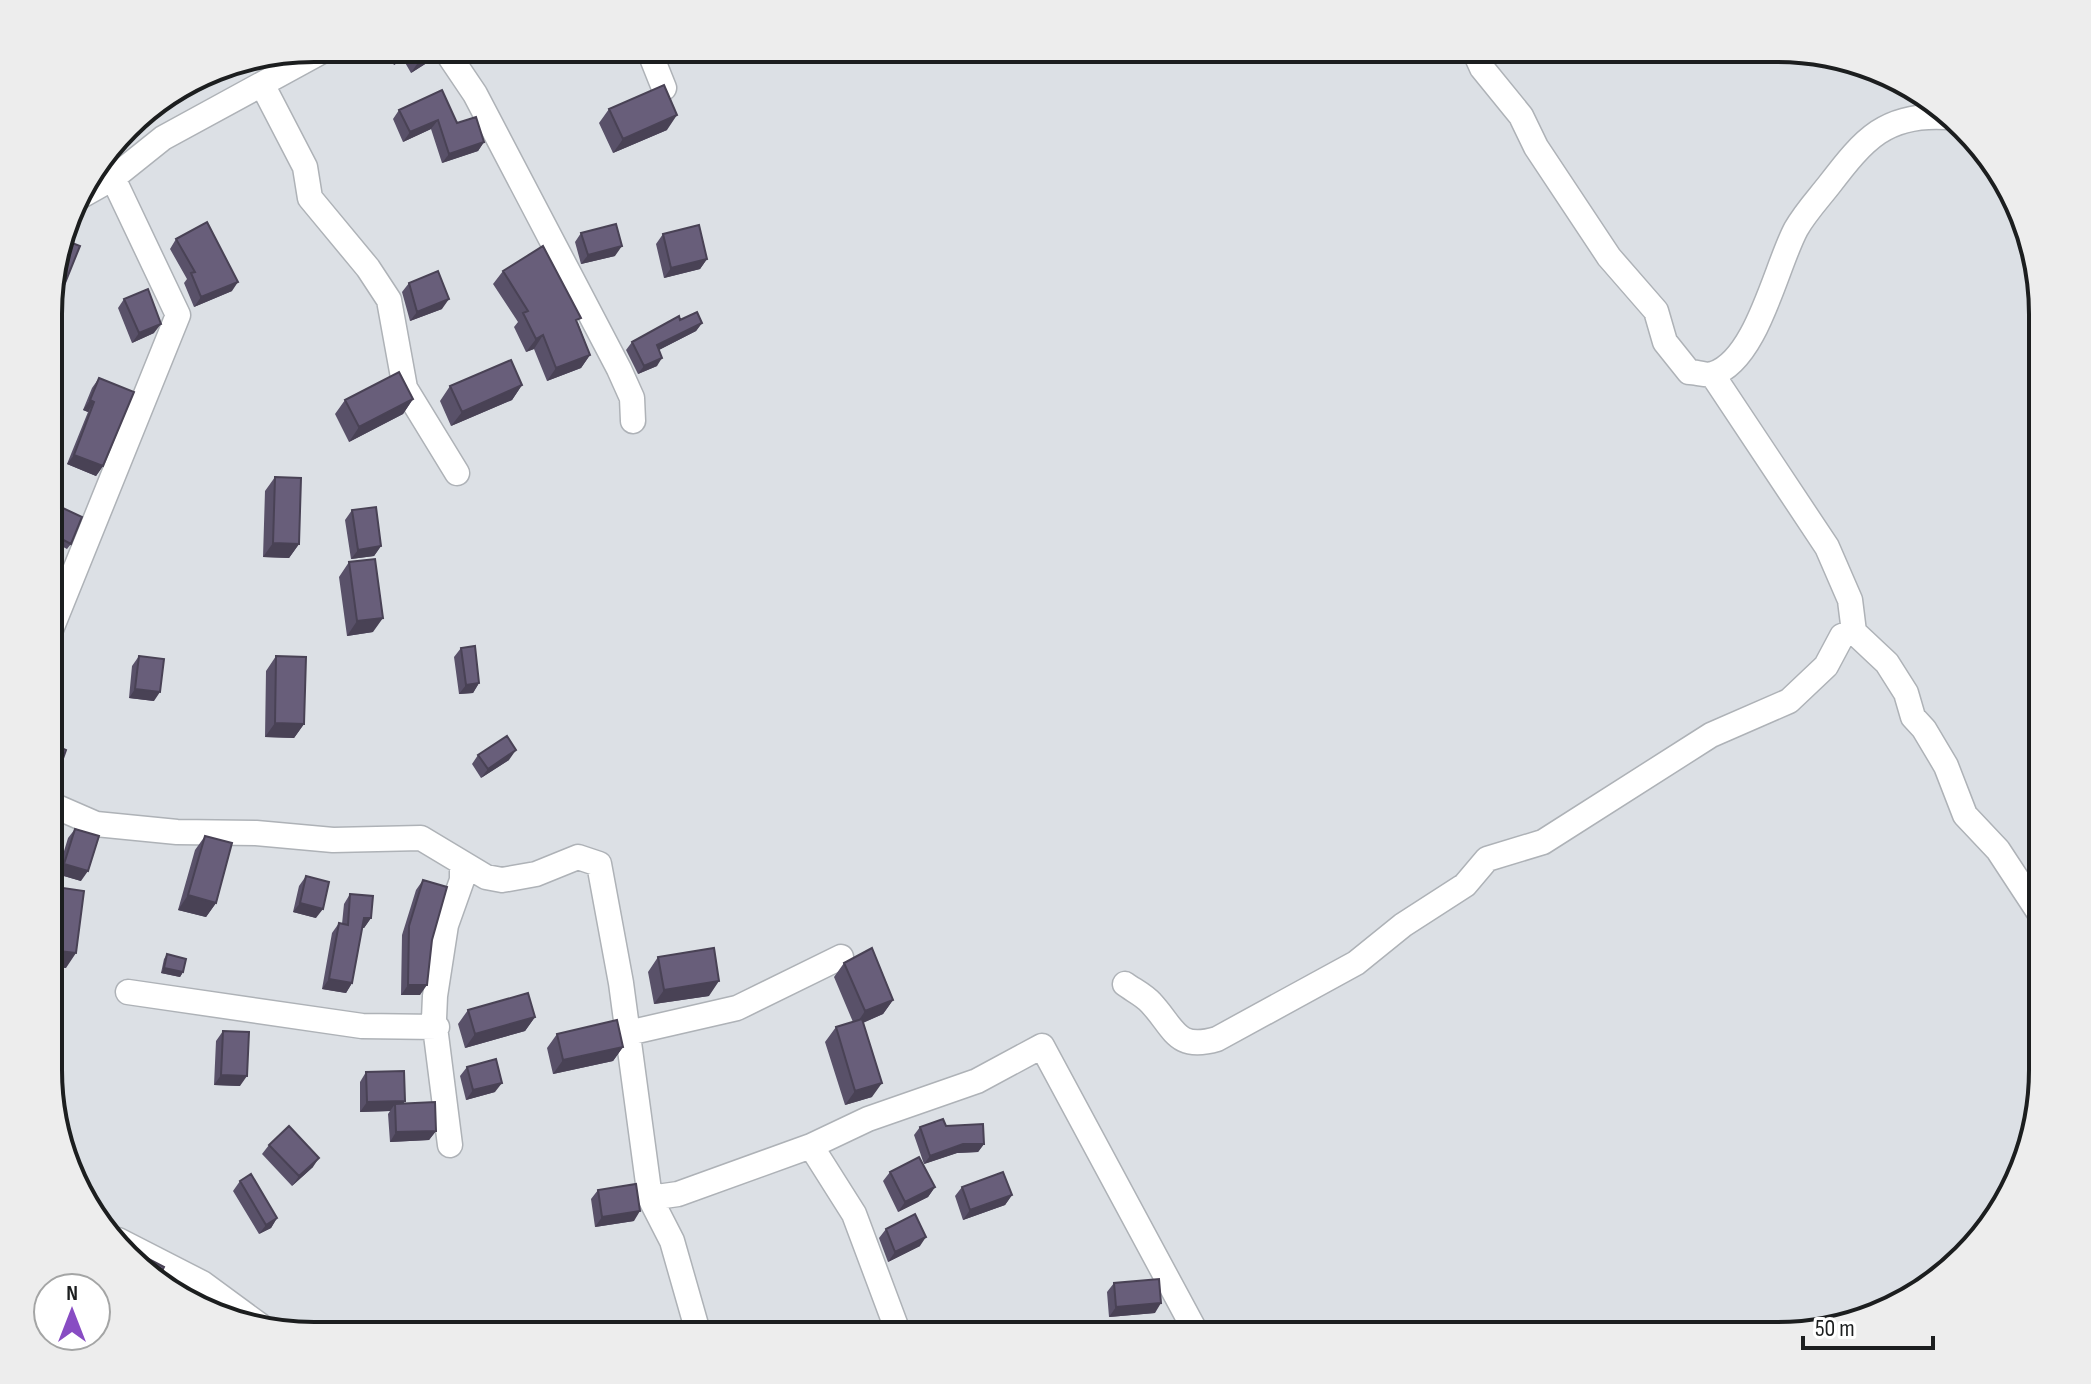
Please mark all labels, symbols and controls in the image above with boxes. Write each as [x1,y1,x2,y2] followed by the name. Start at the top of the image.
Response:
[32,1272,112,1352] north arrow
[66,1280,78,1307] text: N
[1803,1300,1933,1350] scale bar
[1815,1314,1855,1343] text: 50 m

